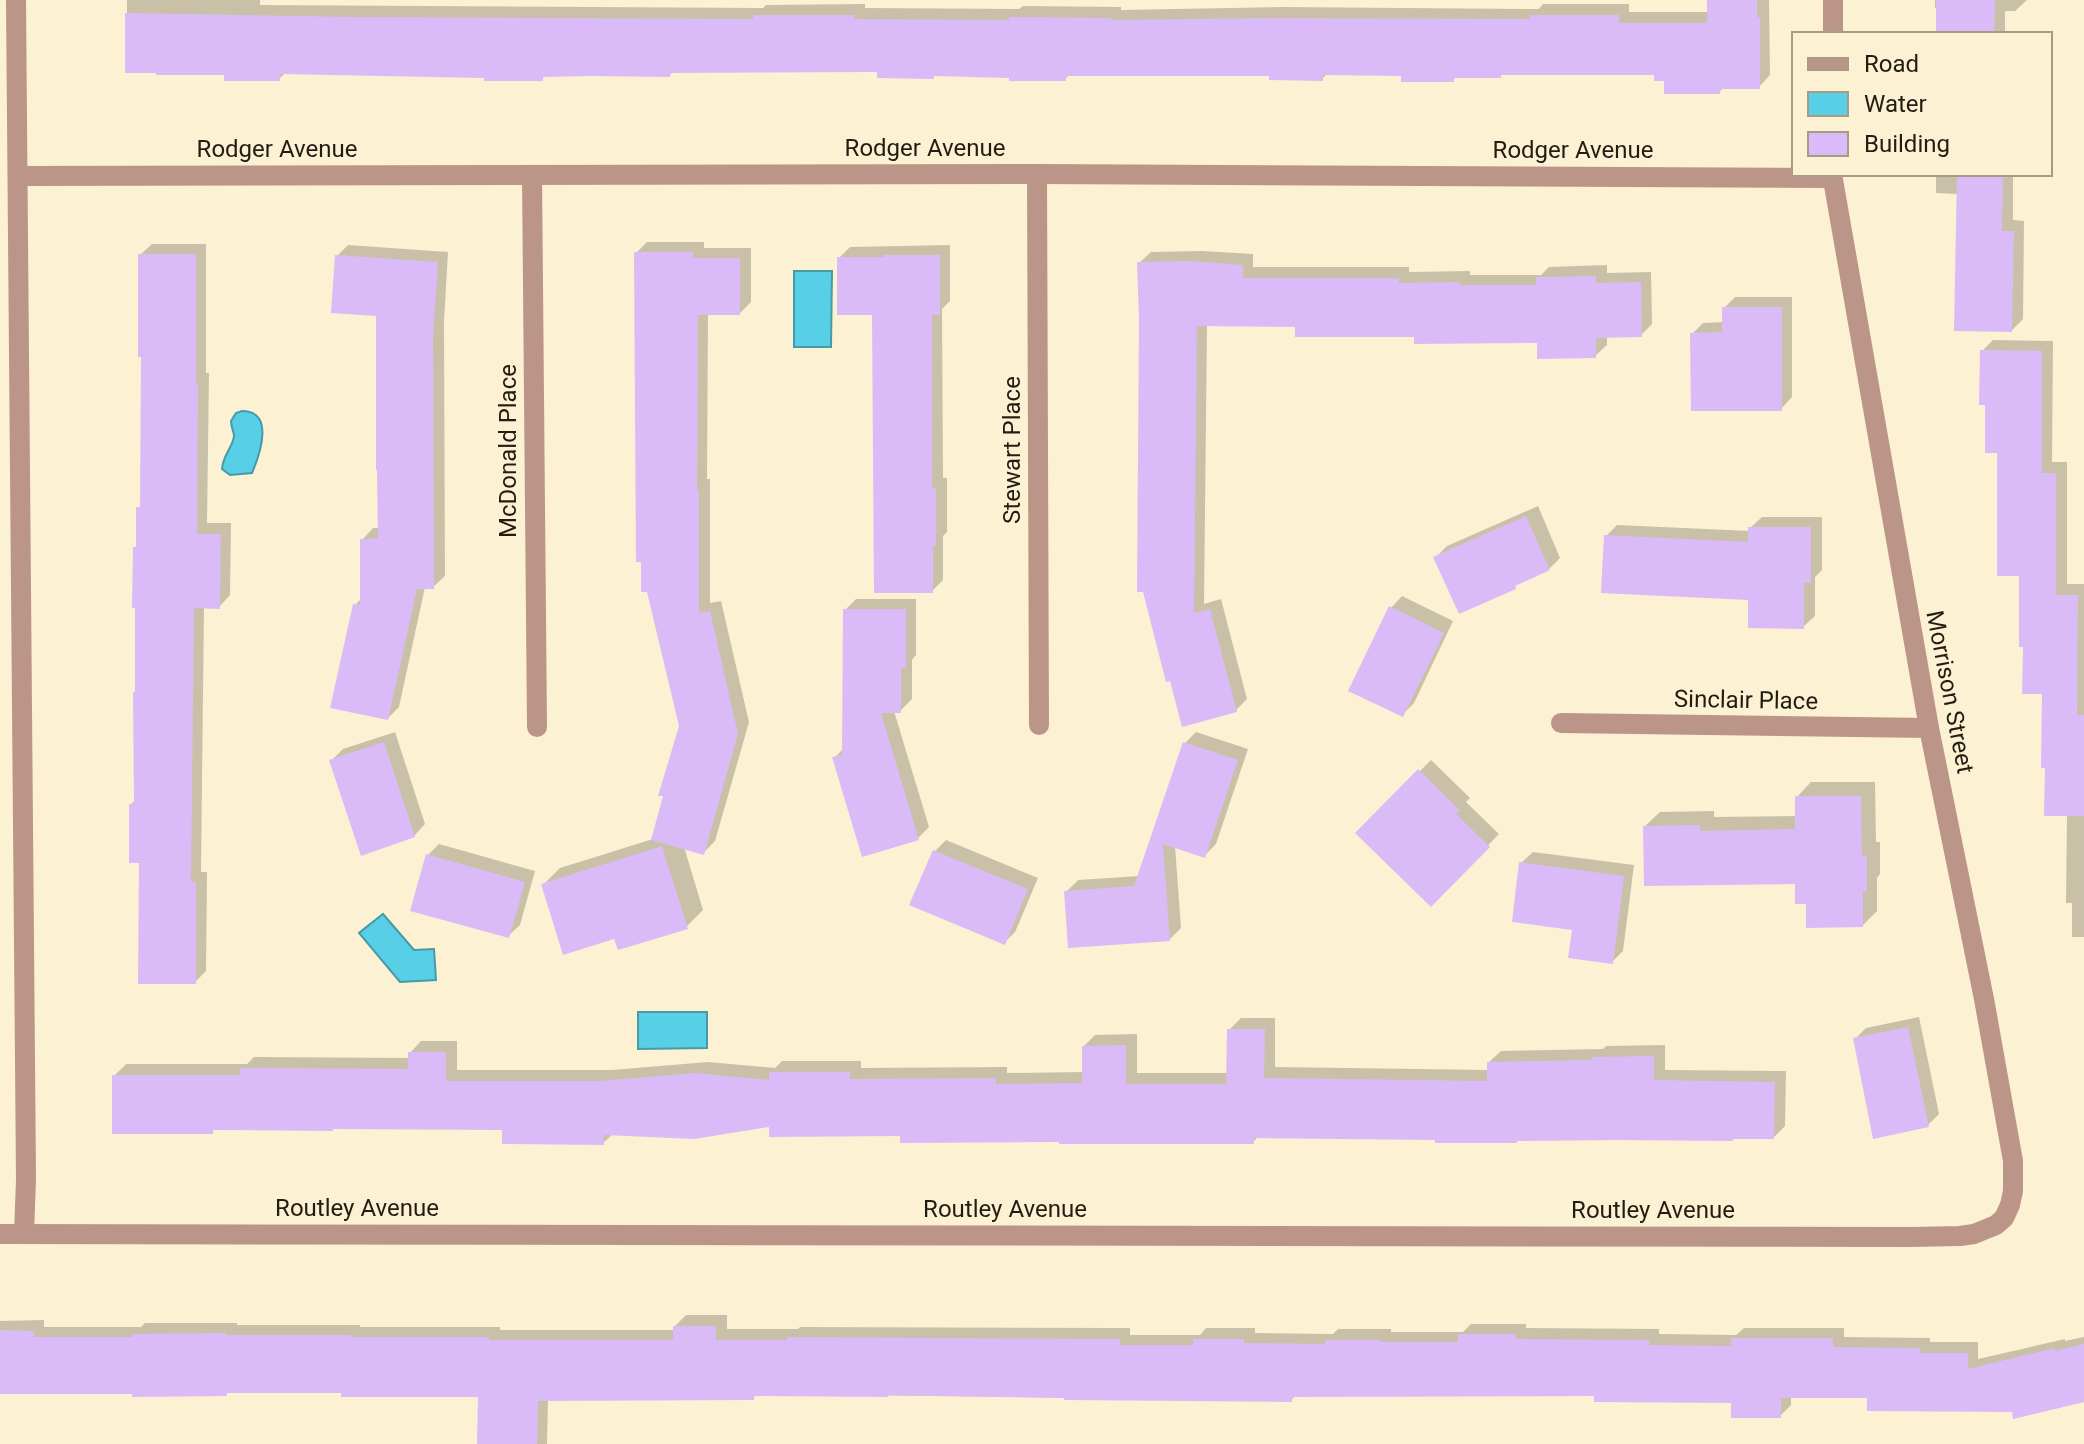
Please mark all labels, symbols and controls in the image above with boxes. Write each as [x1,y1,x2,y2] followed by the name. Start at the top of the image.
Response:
[1792,32,2052,176] legend
[1864,50,1919,78] text: Road
[1864,90,1927,118] text: Water
[1864,130,1950,158] text: Building
[845,134,1005,162] street label: Rodger Avenue
[197,135,357,163] street label: Rodger Avenue
[1493,136,1653,164] street label: Rodger Avenue
[494,364,522,538] street label: McDonald Place
[998,376,1026,524] street label: Stewart Place
[1920,608,1980,776] street label: Morrison Street
[1674,685,1818,715] street label: Sinclair Place
[275,1194,439,1222] street label: Routley Avenue
[923,1195,1087,1223] street label: Routley Avenue
[1571,1196,1735,1224] street label: Routley Avenue

